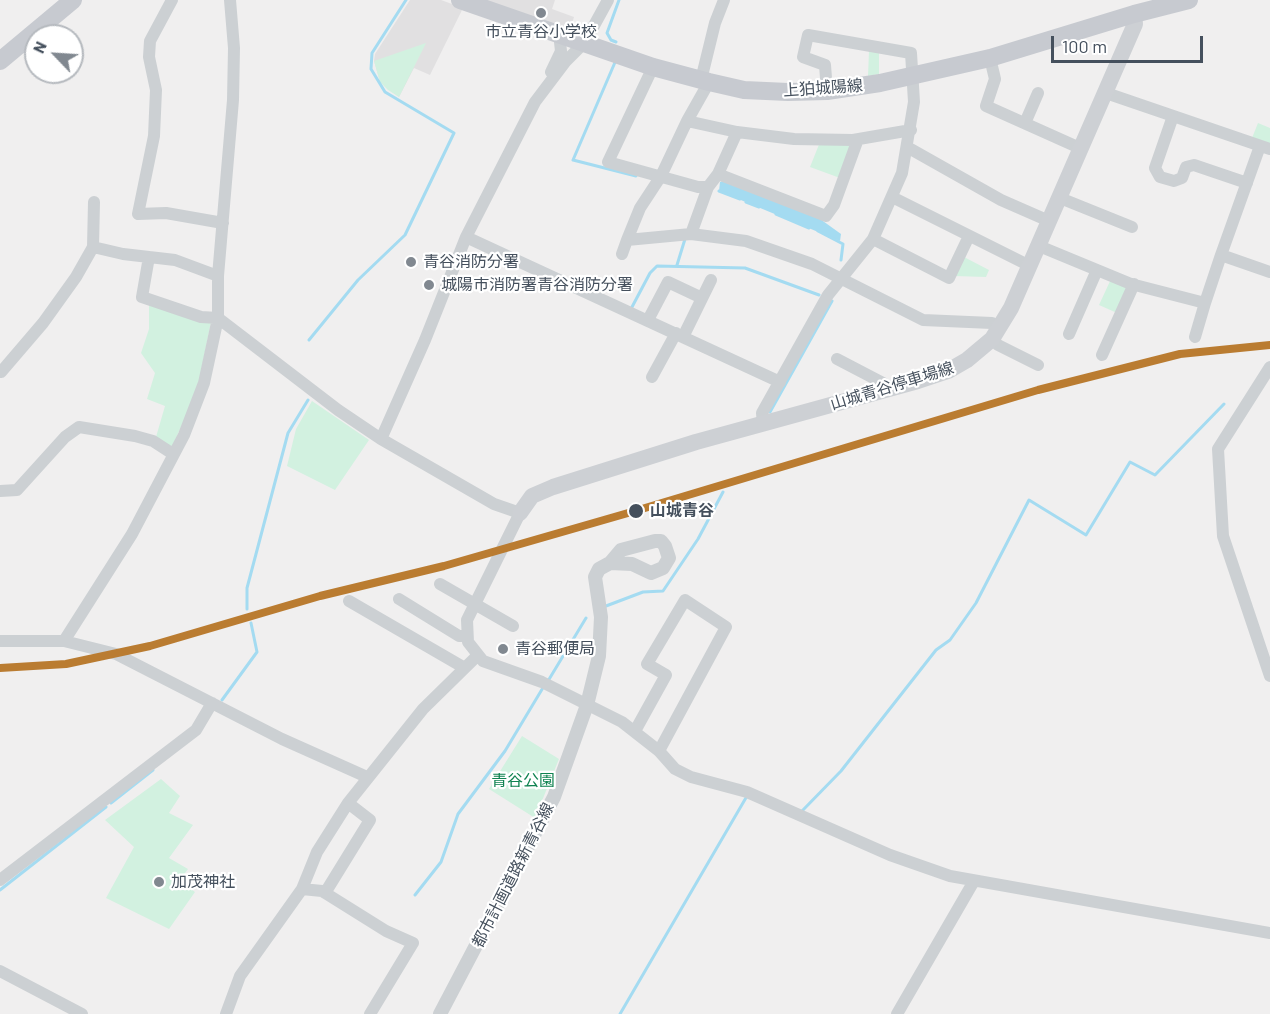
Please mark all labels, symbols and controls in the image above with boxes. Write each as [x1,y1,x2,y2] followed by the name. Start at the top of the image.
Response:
[534,6,548,20] marker: 市立青谷小学校
[485,22,597,42] place label: 市立青谷小学校
[24,24,84,84] north arrow
[1054,24,1206,62] scale bar
[1062,35,1107,57] text: 100 m
[28,38,50,56] text: N
[782,76,864,100] street label: 上狛城陽線
[423,252,519,272] place label: 青谷消防分署
[404,255,418,269] marker: 青谷消防分署
[441,275,633,295] place label: 城陽市消防署青谷消防分署
[422,278,436,292] marker: 城陽市消防署青谷消防分署
[828,358,956,414] street label: 山城青谷停車場線
[650,501,714,521] place label: 山城青谷
[627,502,645,520] marker: 山城青谷
[515,639,595,659] place label: 青谷郵便局
[496,642,510,656] marker: 青谷郵便局
[491,771,555,791] park label: 青谷公園
[468,799,558,951] street label: 都市計画道路新青谷線
[171,872,235,892] place label: 加茂神社
[152,875,166,889] marker: 加茂神社

